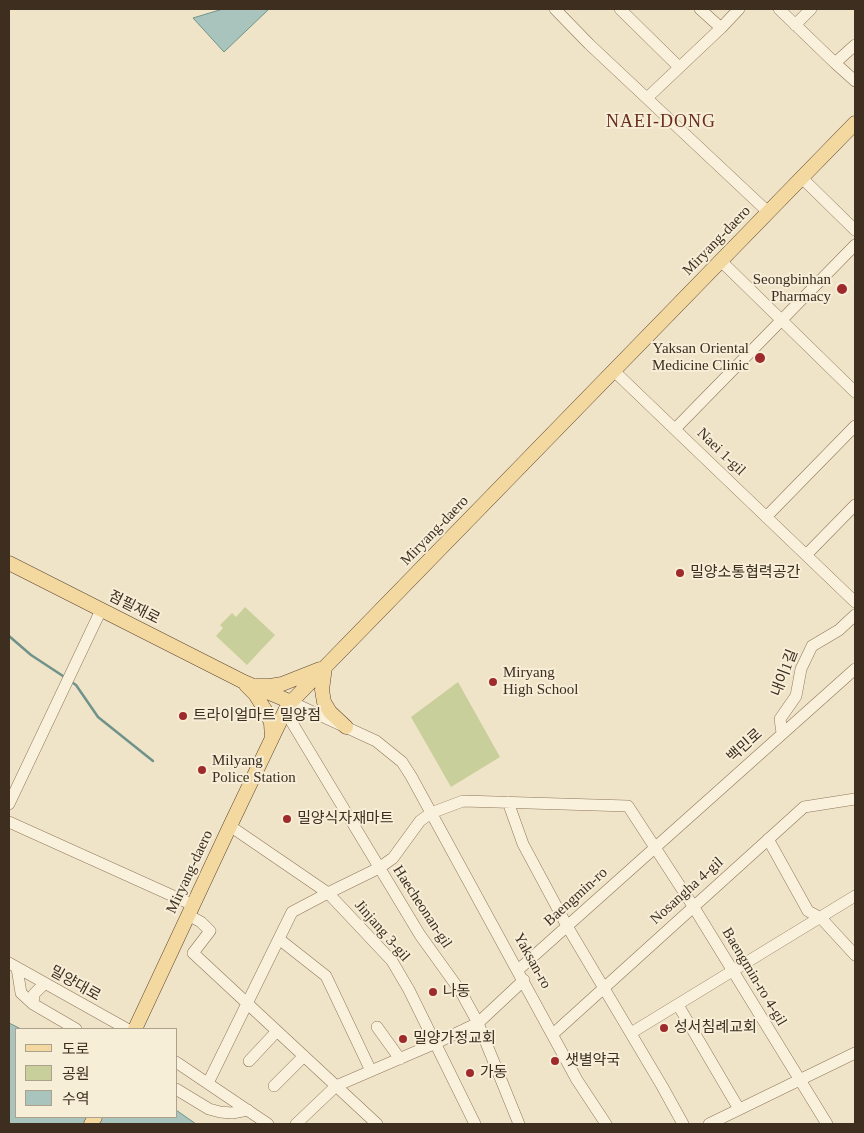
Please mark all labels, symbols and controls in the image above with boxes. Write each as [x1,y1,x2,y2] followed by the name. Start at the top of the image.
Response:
[605,111,717,133] district label: NAEI-DONG
[679,202,755,280] street label: Miryang-daero
[753,271,831,306] place label: Seongbinhan Pharmacy
[835,282,849,296] marker: Seongbinhan Pharmacy
[652,340,749,375] place label: Yaksan Oriental Medicine Clinic
[753,351,767,365] marker: Yaksan Oriental Medicine Clinic
[693,425,749,479] street label: Naei 1-gil
[397,492,473,570] street label: Miryang-daero
[690,564,800,582] place label: 밀양소통협력공간
[674,567,686,579] marker: 밀양소통협력공간
[105,587,163,629] street label: 점필재로
[768,647,802,699] street label: 내이1길
[503,664,578,699] place label: Miryang High School
[487,676,499,688] marker: Miryang High School
[193,707,321,725] place label: 트라이얼마트 밀양점
[177,710,189,722] marker: 트라이얼마트 밀양점
[724,725,766,767] street label: 백민로
[212,752,296,787] place label: Milyang Police Station
[196,764,208,776] marker: Milyang Police Station
[297,810,394,828] place label: 밀양식자재마트
[281,813,293,825] marker: 밀양식자재마트
[163,827,217,917] street label: Miryang-daero
[647,854,727,928] street label: Nosangha 4-gil
[389,862,455,952] street label: Haecheonan-gil
[541,864,611,930] street label: Baengmin-ro
[350,897,414,965] street label: Jinjang 3-gil
[718,925,790,1029] street label: Baengmin-ro 4-gil
[509,930,555,992] street label: Yaksan-ro
[46,963,104,1005] street label: 밀양대로
[443,983,471,1001] place label: 나동
[427,986,439,998] marker: 나동
[674,1019,757,1037] place label: 성서침례교회
[658,1022,670,1034] marker: 성서침례교회
[15,1028,178,1118] legend
[413,1030,496,1048] place label: 밀양가정교회
[397,1033,409,1045] marker: 밀양가정교회
[62,1041,90,1057] text: 도로
[565,1052,620,1070] place label: 샛별약국
[549,1055,561,1067] marker: 샛별약국
[480,1064,508,1082] place label: 가동
[62,1066,90,1082] text: 공원
[464,1067,476,1079] marker: 가동
[62,1091,90,1107] text: 수역

